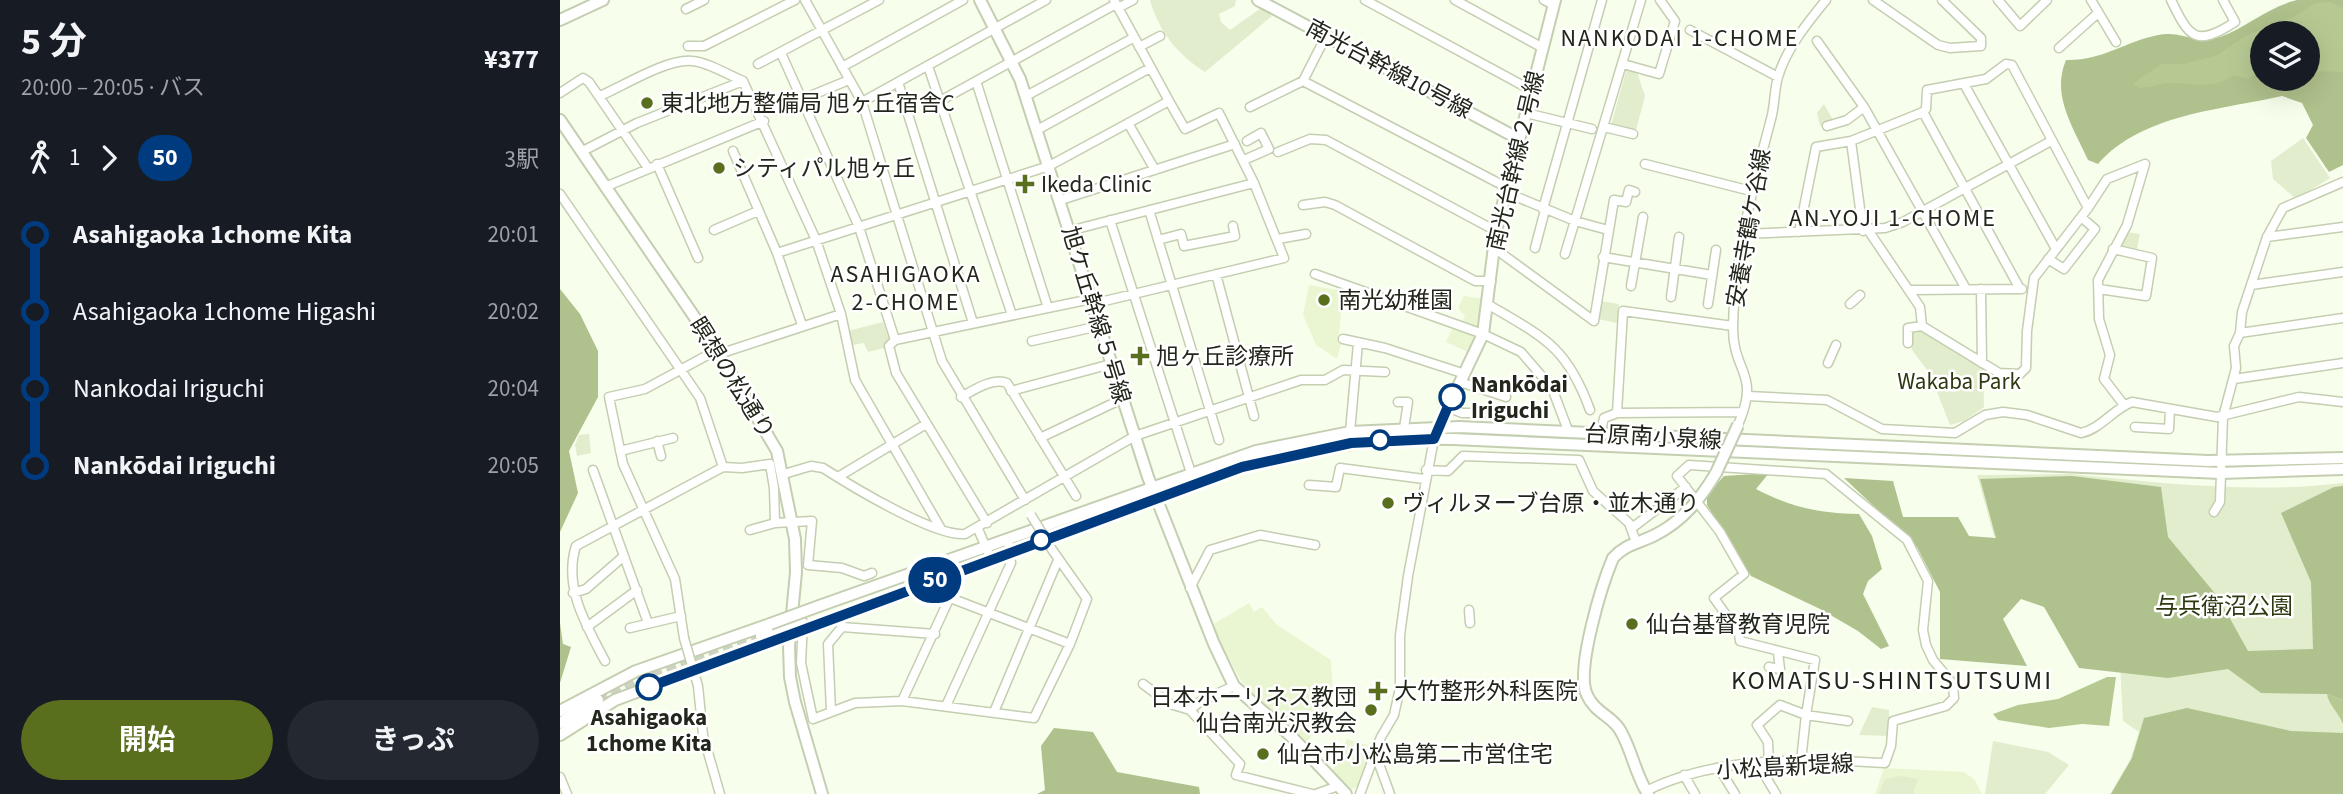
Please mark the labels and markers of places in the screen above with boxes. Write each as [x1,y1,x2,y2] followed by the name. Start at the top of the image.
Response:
[661,87,955,120] place label: 東北地方整備局 旭ヶ丘宿舎C
[639,95,655,111] marker: 東北地方整備局 旭ヶ丘宿舎C
[733,152,916,185] place label: シティパル旭ヶ丘
[711,160,727,176] marker: シティパル旭ヶ丘
[1041,168,1152,201] place label: Ikeda Clinic
[1015,174,1035,194] marker: Ikeda Clinic
[1338,284,1453,317] place label: 南光幼稚園
[1316,292,1332,308] marker: 南光幼稚園
[1156,340,1294,373] place label: 旭ヶ丘診療所
[1130,346,1150,366] marker: 旭ヶ丘診療所
[1471,368,1568,427] place label: Nankōdai Iriguchi
[1439,384,1465,410] marker: Nankōdai Iriguchi
[1370,430,1390,450] unlabelled marker
[1402,487,1700,520] place label: ヴィルヌーブ台原・並木通り
[1380,495,1396,511] marker: ヴィルヌーブ台原・並木通り
[1031,530,1051,550] unlabelled marker
[1646,608,1830,641] place label: 仙台基督教育児院
[1624,616,1640,632] marker: 仙台基督教育児院
[636,674,662,700] marker: Asahigaoka 1chome Kita
[1394,675,1578,708] place label: 大竹整形外科医院
[1150,681,1357,740] place label: 日本ホーリネス教団 仙台南光沢教会
[1368,681,1388,701] marker: 大竹整形外科医院
[586,701,712,760] place label: Asahigaoka 1chome Kita
[1363,702,1379,718] marker: 日本ホーリネス教団 仙台南光沢教会
[1277,738,1553,771] place label: 仙台市小松島第二市営住宅
[1255,746,1271,762] marker: 仙台市小松島第二市営住宅

